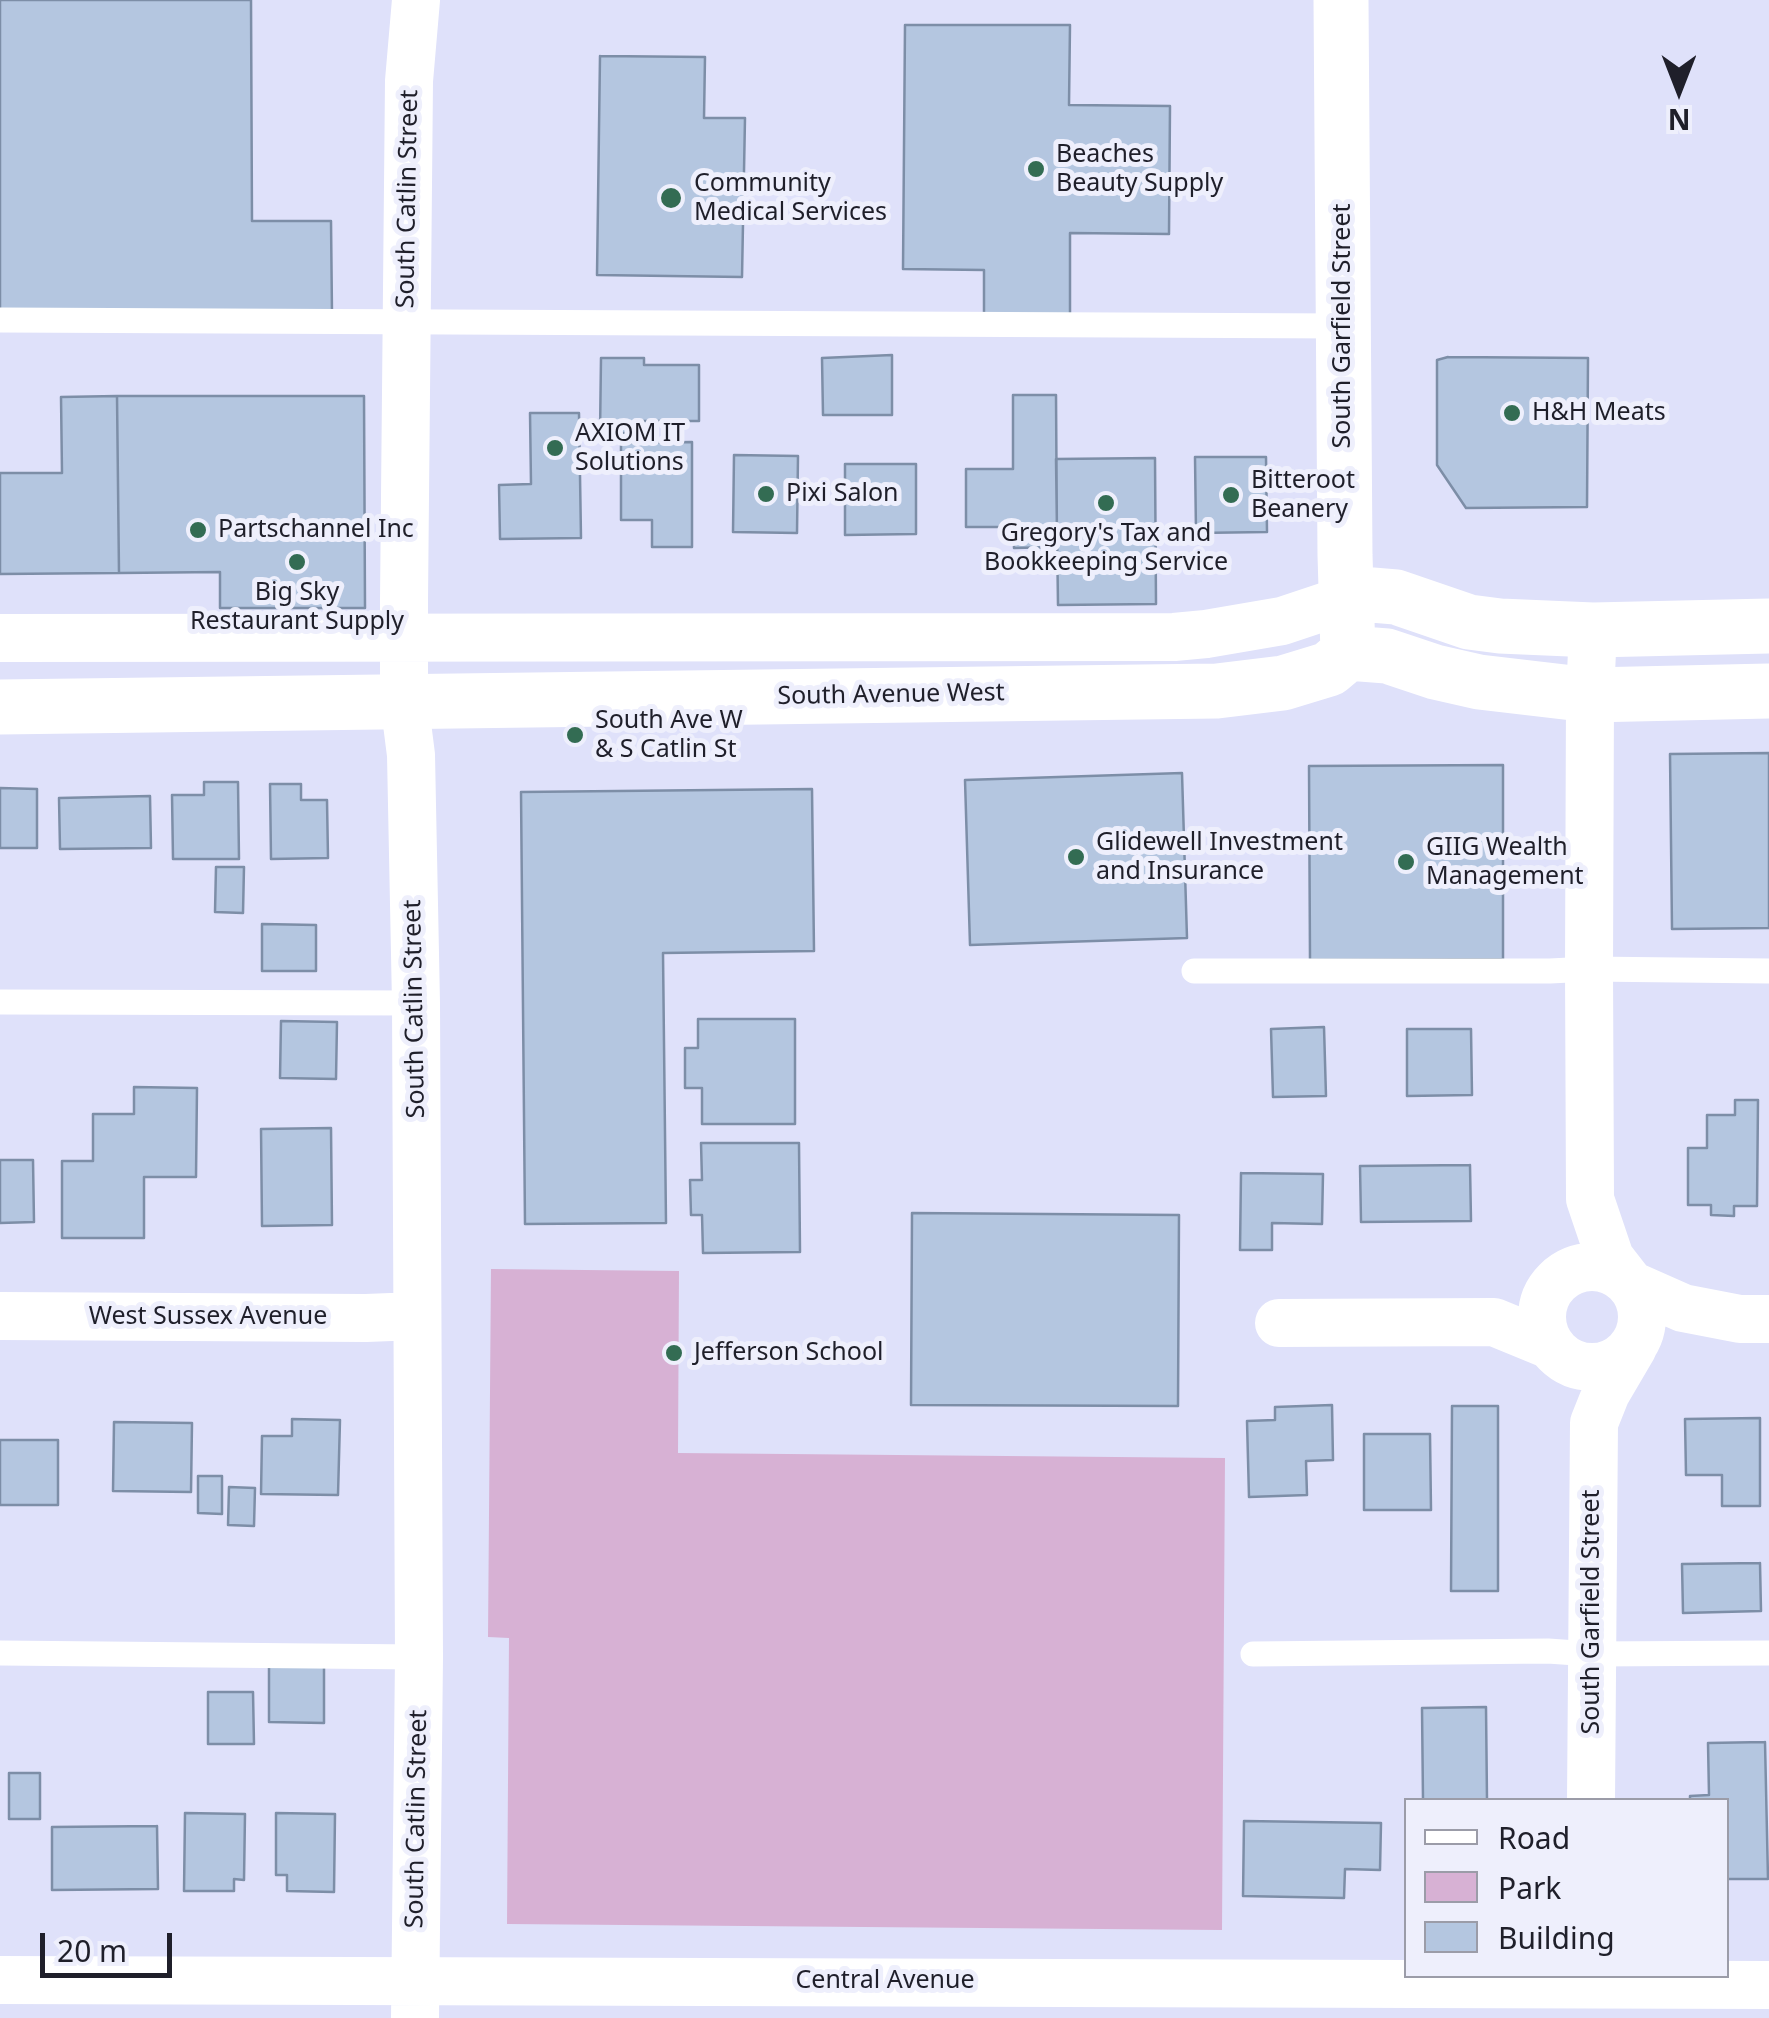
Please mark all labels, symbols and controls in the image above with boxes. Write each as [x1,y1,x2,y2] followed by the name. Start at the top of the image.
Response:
[1629,40,1729,140] north arrow
[391,89,425,309] street label: South Catlin Street
[1668,101,1690,139] text: N
[1056,140,1223,199] place label: Beaches Beauty Supply
[1025,158,1047,180] marker: Beaches Beauty Supply
[694,169,887,228] place label: Community Medical Services
[658,185,684,211] marker: Community Medical Services
[1328,203,1358,449] street label: South Garfield Street
[1532,398,1666,428] place label: H&H Meats
[1501,402,1523,424] marker: H&H Meats
[575,419,685,478] place label: AXIOM IT Solutions
[544,437,566,459] marker: AXIOM IT Solutions
[1251,466,1355,525] place label: Bitteroot Beanery
[786,479,899,509] place label: Pixi Salon
[755,483,777,505] marker: Pixi Salon
[1220,484,1242,506] marker: Bitteroot Beanery
[1095,492,1117,514] marker: Gregory's Tax and Bookkeeping Service
[218,515,414,545] place label: Partschannel Inc
[187,519,209,541] marker: Partschannel Inc
[984,519,1228,578] place label: Gregory's Tax and Bookkeeping Service
[286,551,308,573] marker: Big Sky Restaurant Supply
[190,578,404,637] place label: Big Sky Restaurant Supply
[777,678,1005,712] street label: South Avenue West
[595,706,743,765] place label: South Ave W & S Catlin St
[564,724,586,746] marker: South Ave W & S Catlin St
[1096,828,1343,887] place label: Glidewell Investment and Insurance
[1426,833,1584,892] place label: GIIG Wealth Management
[1065,846,1087,868] marker: Glidewell Investment and Insurance
[1395,851,1417,873] marker: GIIG Wealth Management
[398,899,432,1119] street label: South Catlin Street
[89,1302,327,1332] street label: West Sussex Avenue
[694,1338,883,1368] place label: Jefferson School
[663,1342,685,1364] marker: Jefferson School
[1577,1489,1607,1735] street label: South Garfield Street
[400,1709,434,1929] street label: South Catlin Street
[1404,1798,1729,1978] legend
[1498,1817,1570,1858] text: Road
[1498,1867,1561,1908] text: Park
[45,1913,178,1975] scale bar
[1498,1917,1615,1958] text: Building
[57,1930,127,1971] text: 20 m
[796,1966,974,1996] street label: Central Avenue

